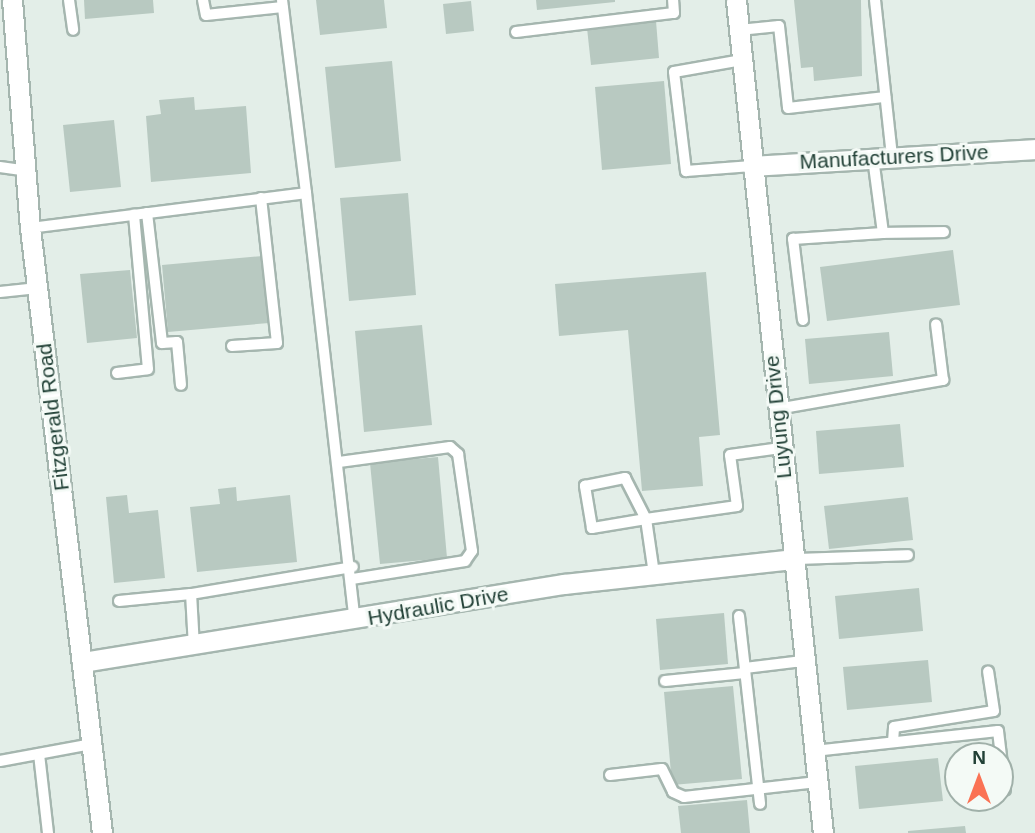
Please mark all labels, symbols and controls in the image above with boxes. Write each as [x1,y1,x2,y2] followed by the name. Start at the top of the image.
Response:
[799,139,989,175] street label: Manufacturers Drive
[31,342,75,492] street label: Fitzgerald Road
[759,354,797,480] street label: Luyung Drive
[366,581,510,631] street label: Hydraulic Drive
[944,742,1014,812] north arrow
[972,747,986,768] text: N

